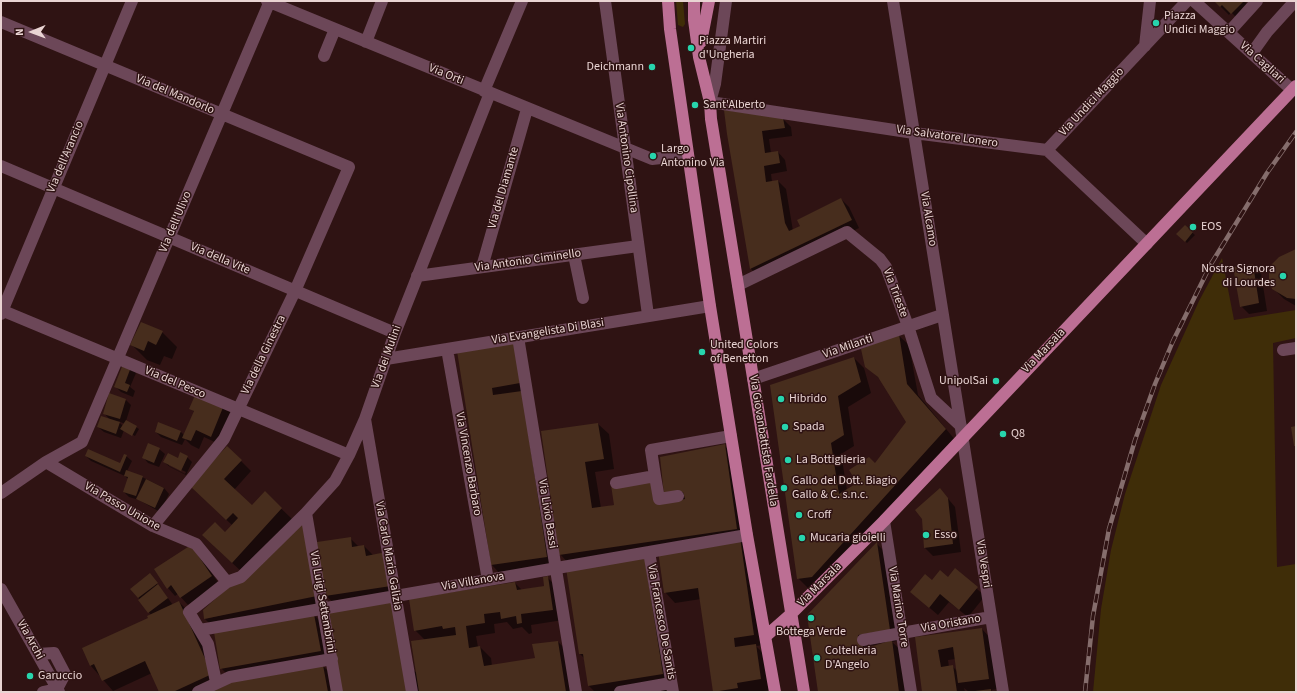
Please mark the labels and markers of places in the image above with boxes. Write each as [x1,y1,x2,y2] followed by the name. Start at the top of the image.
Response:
[1164,9,1235,37] place label: Piazza Undici Maggio
[1151,18,1161,28] marker: Piazza Undici Maggio
[699,34,766,62] place label: Piazza Martiri d'Ungheria
[686,43,696,53] marker: Piazza Martiri d'Ungheria
[587,60,644,74] place label: Deichmann
[647,62,657,72] marker: Deichmann
[703,98,765,112] place label: Sant'Alberto
[690,100,700,110] marker: Sant'Alberto
[661,142,725,170] place label: Largo Antonino Via
[648,151,658,161] marker: Largo Antonino Via
[1201,220,1222,234] place label: EOS
[1188,222,1198,232] marker: EOS
[1201,262,1275,290] place label: Nostra Signora di Lourdes
[1278,271,1288,281] marker: Nostra Signora di Lourdes
[710,338,778,366] place label: United Colors of Benetton
[697,347,707,357] marker: United Colors of Benetton
[939,374,988,388] place label: UnipolSai
[991,376,1001,386] marker: UnipolSai
[789,392,827,406] place label: Hibrido
[776,394,786,404] marker: Hibrido
[793,420,825,434] place label: Spada
[780,422,790,432] marker: Spada
[1011,427,1025,441] place label: Q8
[998,429,1008,439] marker: Q8
[796,453,866,467] place label: La Bottiglieria
[783,455,793,465] marker: La Bottiglieria
[792,474,897,502] place label: Gallo del Dott. Biagio Gallo & C. s.n.c.
[779,483,789,493] marker: Gallo del Dott. Biagio Gallo & C. s.n.c.
[807,508,831,522] place label: Croff
[794,510,804,520] marker: Croff
[934,528,957,542] place label: Esso
[921,530,931,540] marker: Esso
[810,531,886,545] place label: Mucaria gioielli
[797,533,807,543] marker: Mucaria gioielli
[806,613,816,623] marker: Bottega Verde
[776,625,846,639] place label: Bottega Verde
[825,644,876,672] place label: Coltelleria D'Angelo
[812,653,822,663] marker: Coltelleria D'Angelo
[38,669,82,683] place label: Garuccio
[25,671,35,681] marker: Garuccio

